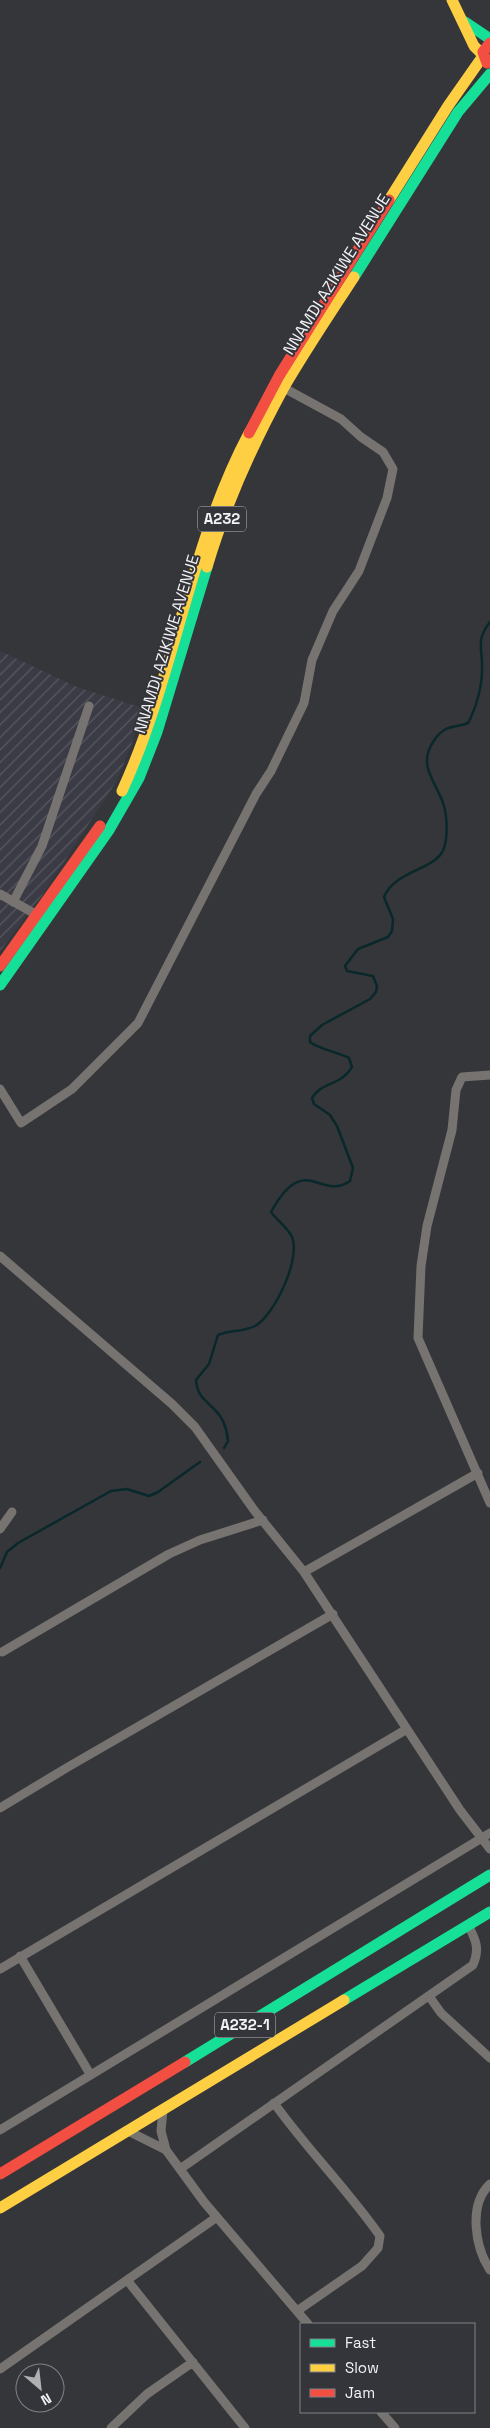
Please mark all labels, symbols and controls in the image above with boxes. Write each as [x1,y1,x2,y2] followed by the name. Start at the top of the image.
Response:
[278,190,395,359] street label: NNAMDI AZIKIWE AVENUE
[198,506,246,532] road number: A232
[129,552,204,736] street label: NNAMDI AZIKIWE AVENUE
[215,2012,275,2038] road number: A232-1
[300,2323,475,2413] legend
[345,2333,376,2352] text: Fast
[345,2358,379,2377] text: Slow
[15,2363,65,2413] north arrow
[345,2383,375,2402] text: Jam
[38,2389,54,2410] text: N

